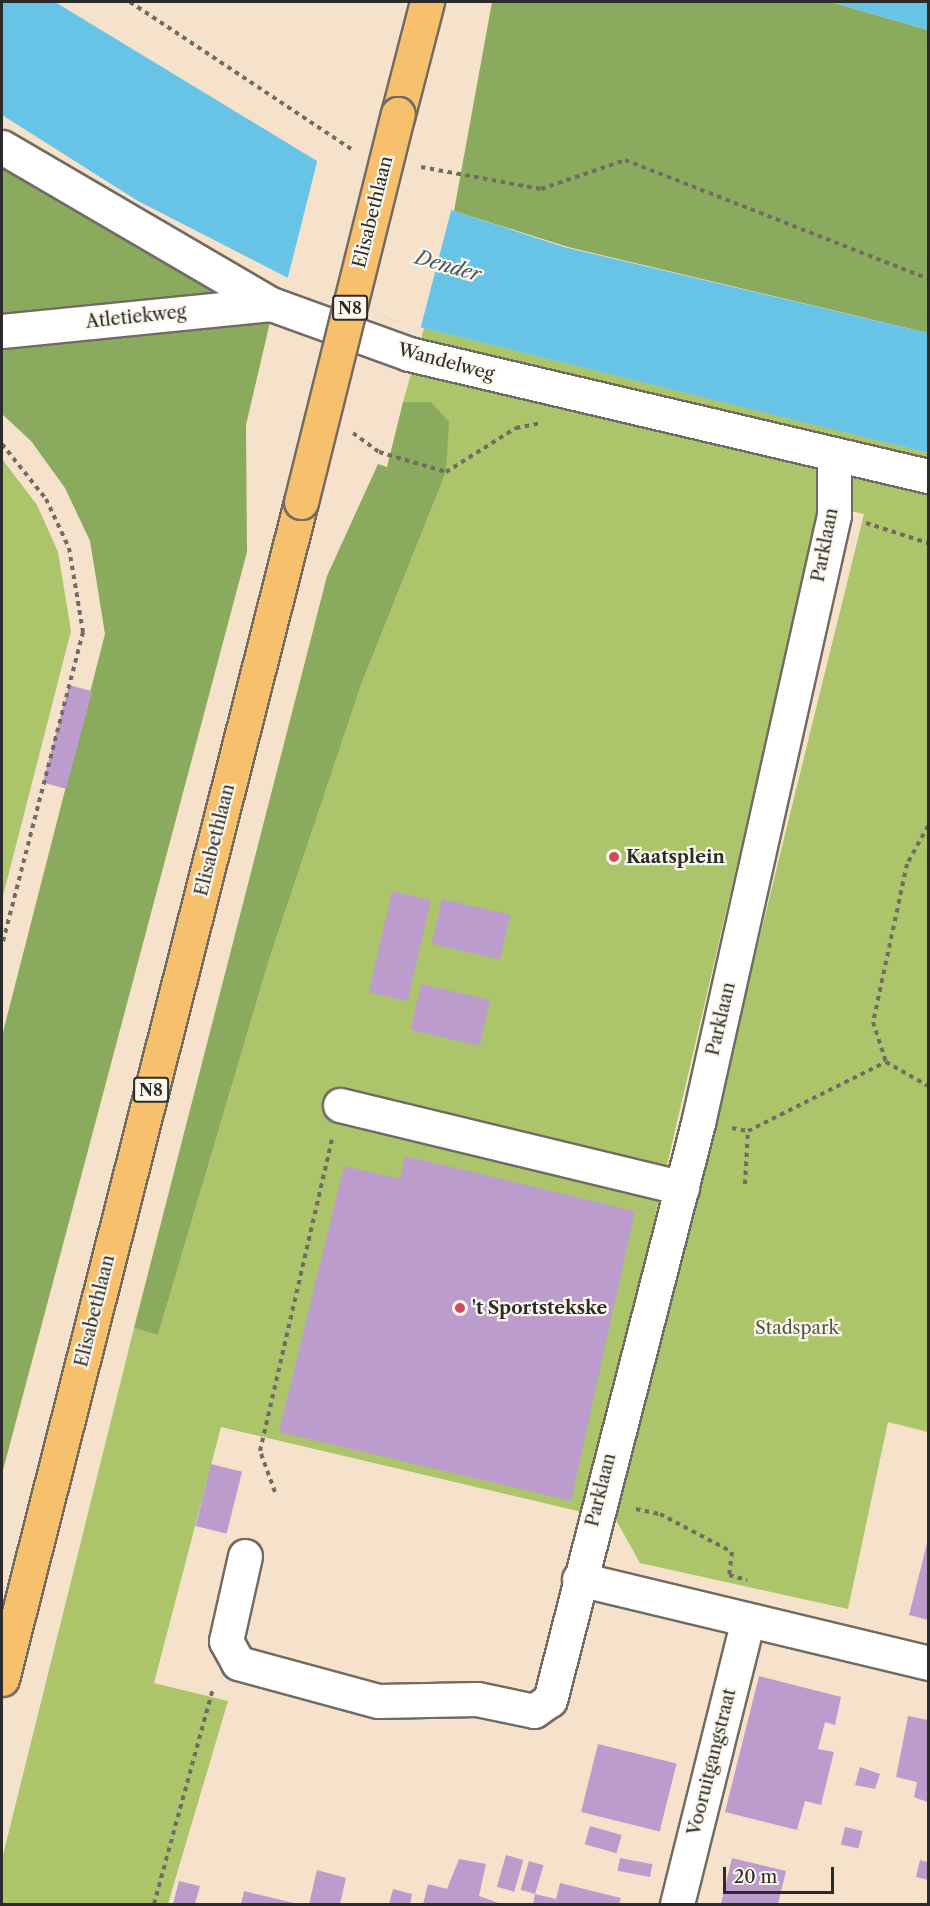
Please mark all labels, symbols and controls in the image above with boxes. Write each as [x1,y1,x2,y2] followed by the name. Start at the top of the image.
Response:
[349,154,397,270] street label: Elisabethlaan
[412,245,484,287] water label: Dender
[332,295,368,321] road number: N8
[85,301,187,333] street label: Atletiekweg
[395,339,497,385] street label: Wandelweg
[807,506,843,584] street label: Parklaan
[191,782,239,898] street label: Elisabethlaan
[626,846,725,868] place label: Kaatsplein
[607,850,621,864] marker: Kaatsplein
[702,980,740,1058] street label: Parklaan
[133,1077,169,1103] road number: N8
[71,1253,119,1369] street label: Elisabethlaan
[472,1297,607,1319] place label: 't Sportstekske
[453,1301,467,1315] marker: 't Sportstekske
[755,1317,839,1339] park label: Stadspark
[581,1451,621,1529] street label: Parklaan
[683,1686,741,1838] street label: Vooruitgangstraat
[726,1855,837,1893] scale bar
[734,1866,777,1888] text: 20 m

